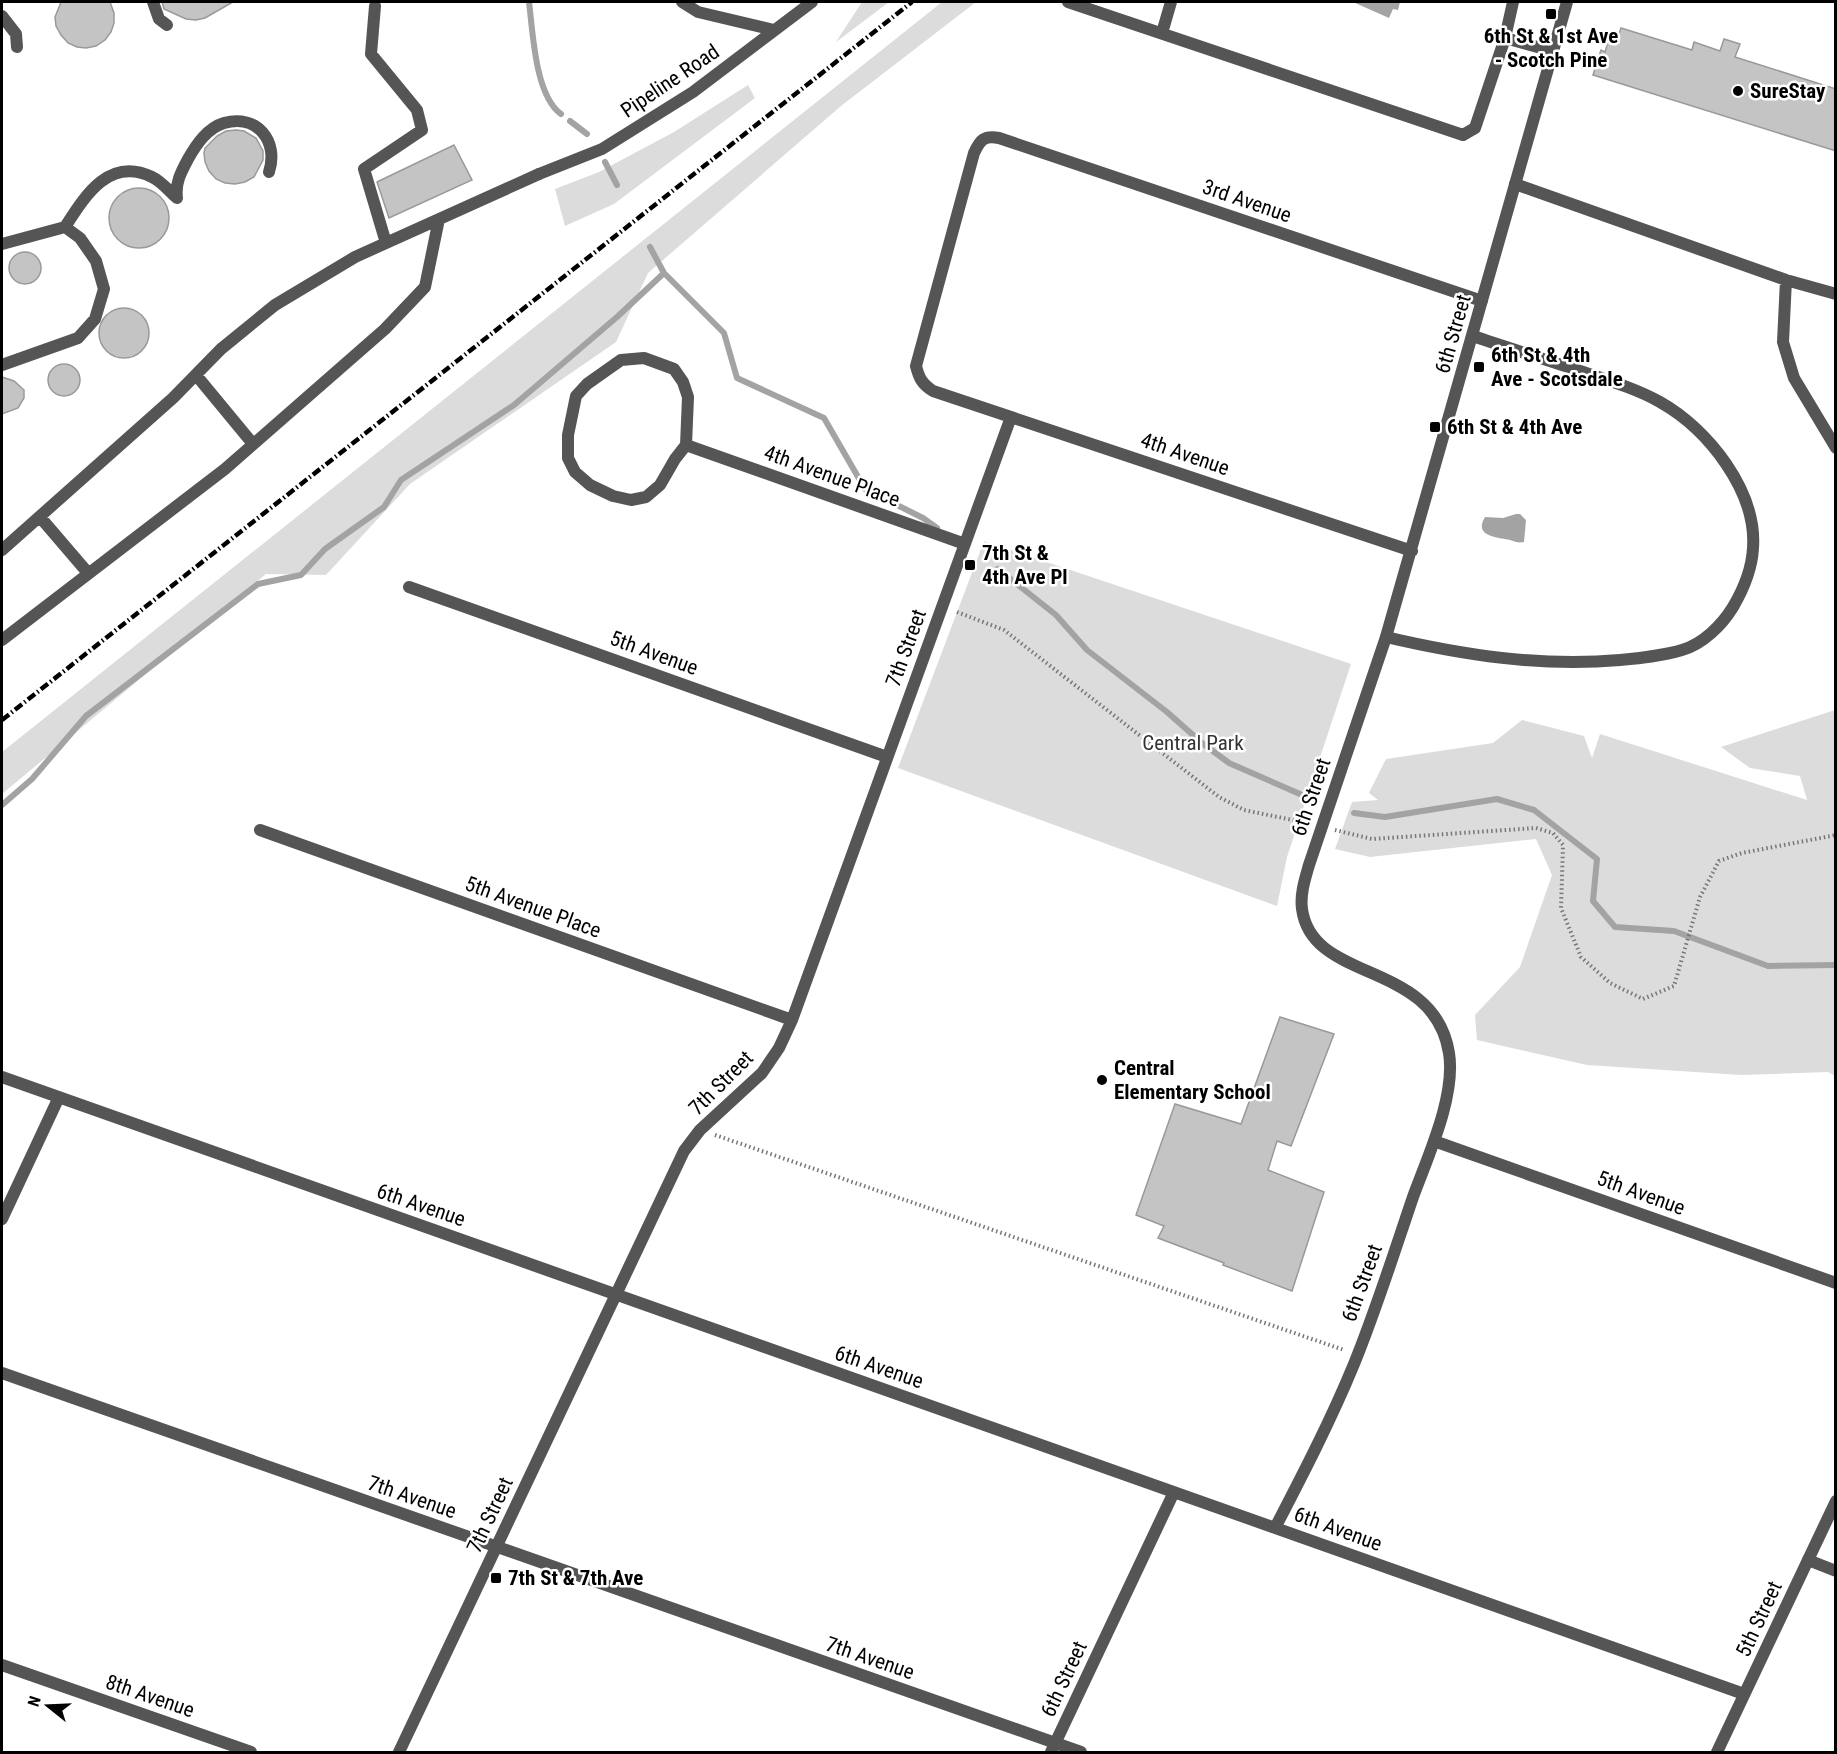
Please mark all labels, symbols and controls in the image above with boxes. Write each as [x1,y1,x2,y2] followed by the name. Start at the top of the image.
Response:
[1544,7,1558,21] marker: 6th St & 1st Ave - Scotch Pine
[1484,24,1618,72] place label: 6th St & 1st Ave - Scotch Pine
[616,39,724,123] street label: Pipeline Road
[1750,79,1826,103] place label: SureStay
[1731,84,1745,98] marker: SureStay
[1199,175,1295,227] street label: 3rd Avenue
[1430,292,1476,376] street label: 6th Street
[1491,343,1623,391] place label: 6th St & 4th Ave - Scotsdale
[1472,360,1486,374] marker: 6th St & 4th Ave - Scotsdale
[1447,415,1582,439] place label: 6th St & 4th Ave
[1428,420,1442,434] marker: 6th St & 4th Ave
[1138,428,1233,480] street label: 4th Avenue
[761,440,903,512] street label: 4th Avenue Place
[982,541,1068,589] place label: 7th St & 4th Ave Pl
[963,558,977,572] marker: 7th St & 4th Ave Pl
[881,606,931,690] street label: 7th Street
[607,626,701,680] street label: 5th Avenue
[1142,731,1244,755] park label: Central Park
[1287,755,1335,839] street label: 6th Street
[462,871,604,943] street label: 5th Avenue Place
[684,1046,758,1120] street label: 7th Street
[1114,1056,1271,1104] place label: Central Elementary School
[1095,1073,1109,1087] marker: Central Elementary School
[1594,1166,1688,1220] street label: 5th Avenue
[374,1179,469,1231] street label: 6th Avenue
[1337,1241,1387,1325] street label: 6th Street
[832,1341,927,1393] street label: 6th Avenue
[365,1471,460,1523] street label: 7th Avenue
[462,1473,518,1557] street label: 7th Street
[1291,1502,1385,1556] street label: 6th Avenue
[508,1566,643,1590] place label: 7th St & 7th Ave
[489,1571,503,1585] marker: 7th St & 7th Ave
[1731,1577,1787,1661] street label: 5th Street
[823,1632,918,1684] street label: 7th Avenue
[1036,1637,1092,1721] street label: 6th Street
[103,1670,198,1722] street label: 8th Avenue
[18,1676,78,1736] north arrow
[24,1694,45,1709] text: N

